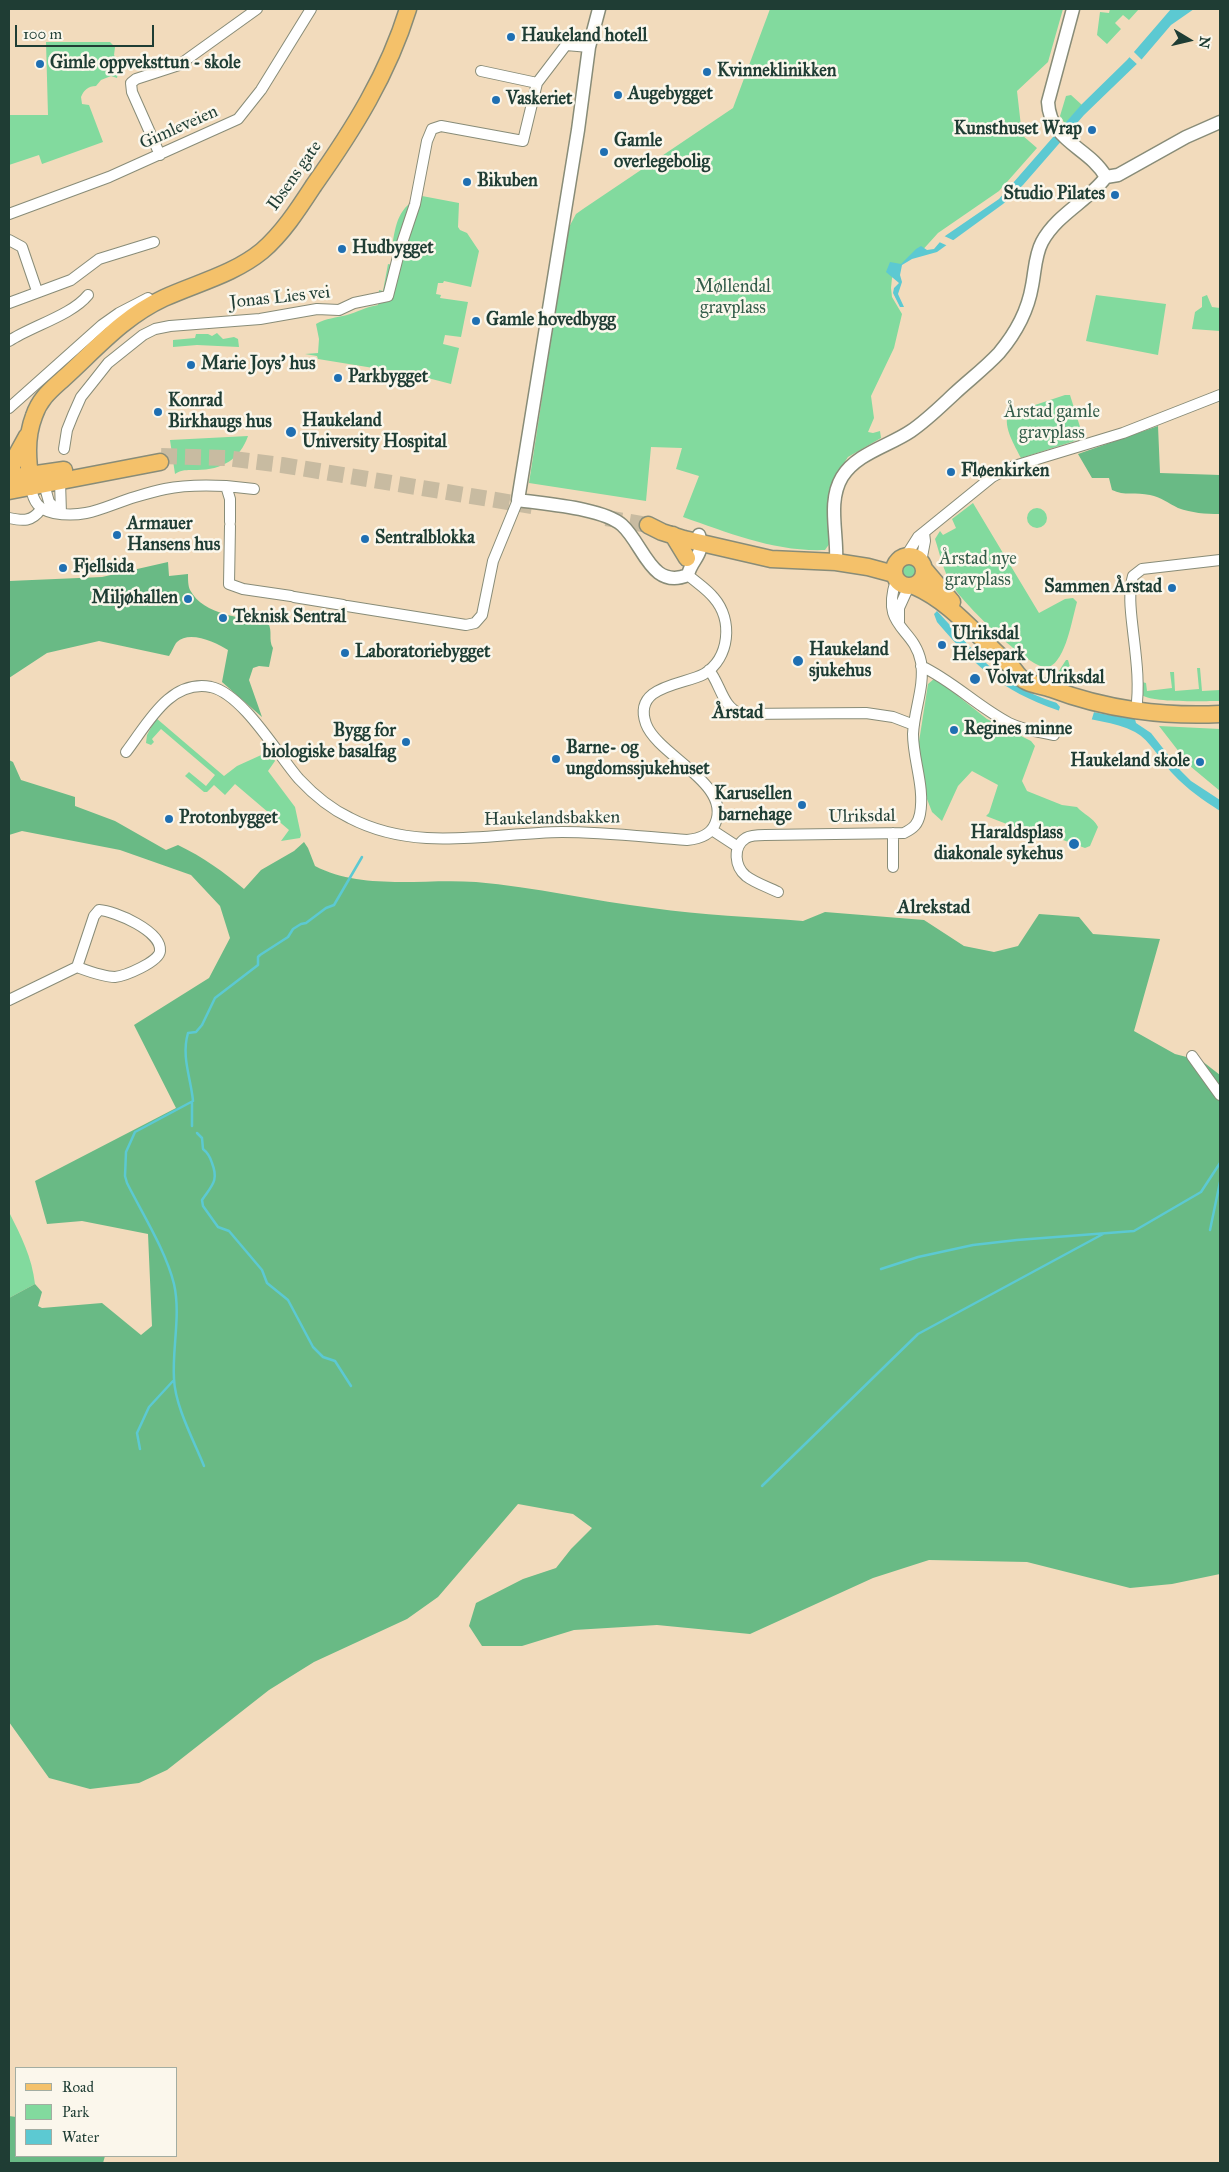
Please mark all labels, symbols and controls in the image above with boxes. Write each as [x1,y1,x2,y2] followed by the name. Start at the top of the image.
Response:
[18,15,156,47] scale bar
[1164,15,1214,65] north arrow
[23,25,62,43] text: 100 m
[521,26,647,48] place label: Haukeland hotell
[505,31,517,43] marker: Haukeland hotell
[1195,35,1214,50] text: N
[50,53,241,75] place label: Gimle oppveksttun - skole
[34,58,46,70] marker: Gimle oppveksttun - skole
[717,61,836,83] place label: Kvinneklinikken
[701,66,713,78] marker: Kvinneklinikken
[628,84,713,106] place label: Augebygget
[506,89,572,111] place label: Vaskeriet
[612,89,624,101] marker: Augebygget
[490,94,502,106] marker: Vaskeriet
[136,101,222,155] street label: Gimleveien
[954,119,1082,141] place label: Kunsthuset Wrap
[1086,124,1098,136] marker: Kunsthuset Wrap
[614,131,710,173] place label: Gamle overlegebolig
[263,137,327,215] street label: Ibsens gate
[598,146,610,158] marker: Gamle overlegebolig
[477,171,538,193] place label: Bikuben
[461,176,473,188] marker: Bikuben
[1004,184,1105,206] place label: Studio Pilates
[1109,189,1121,201] marker: Studio Pilates
[352,238,434,260] place label: Hudbygget
[336,243,348,255] marker: Hudbygget
[695,277,771,320] park label: Møllendal gravplass
[229,282,331,314] street label: Jonas Lies vei
[486,310,616,332] place label: Gamle hovedbygg
[470,315,482,327] marker: Gamle hovedbygg
[201,354,316,376] place label: Marie Joys’ hus
[185,359,197,371] marker: Marie Joys’ hus
[348,367,428,389] place label: Parkbygget
[332,372,344,384] marker: Parkbygget
[168,391,272,434] place label: Konrad Birkhaugs hus
[1004,402,1100,444] park label: Årstad gamle gravplass
[152,406,164,418] marker: Konrad Birkhaugs hus
[302,411,447,454] place label: Haukeland University Hospital
[284,425,298,439] marker: Haukeland University Hospital
[961,461,1049,483] place label: Fløenkirken
[945,466,957,478] marker: Fløenkirken
[127,514,220,556] place label: Armauer Hansens hus
[375,528,475,550] place label: Sentralblokka
[111,529,123,541] marker: Armauer Hansens hus
[359,533,371,545] marker: Sentralblokka
[939,549,1017,592] park label: Årstad nye gravplass
[73,557,134,579] place label: Fjellsida
[57,562,69,574] marker: Fjellsida
[1044,577,1162,599] place label: Sammen Årstad
[1166,582,1178,594] marker: Sammen Årstad
[92,588,178,610] place label: Miljøhallen
[182,593,194,605] marker: Miljøhallen
[233,607,346,629] place label: Teknisk Sentral
[217,612,229,624] marker: Teknisk Sentral
[952,624,1025,666] place label: Ulriksdal Helsepark
[936,639,948,651] marker: Ulriksdal Helsepark
[809,640,889,682] place label: Haukeland sjukehus
[355,642,490,664] place label: Laboratoriebygget
[339,647,351,659] marker: Laboratoriebygget
[791,654,805,668] marker: Haukeland sjukehus
[986,668,1105,690] place label: Volvat Ulriksdal
[968,672,982,686] marker: Volvat Ulriksdal
[712,702,764,724] district label: Årstad
[964,719,1072,741] place label: Regines minne
[262,721,396,764] place label: Bygg for biologiske basalfag
[948,724,960,736] marker: Regines minne
[400,736,412,748] marker: Bygg for biologiske basalfag
[566,738,710,781] place label: Barne- og ungdomssjukehuset
[1070,751,1190,773] place label: Haukeland skole
[550,753,562,765] marker: Barne- og ungdomssjukehuset
[1194,756,1206,768] marker: Haukeland skole
[714,784,792,826] place label: Karusellen barnehage
[796,799,808,811] marker: Karusellen barnehage
[828,806,896,828] street label: Ulriksdal
[484,807,620,831] street label: Haukelandsbakken
[179,808,278,830] place label: Protonbygget
[163,813,175,825] marker: Protonbygget
[934,823,1063,866] place label: Haraldsplass diakonale sykehus
[1067,837,1081,851] marker: Haraldsplass diakonale sykehus
[898,897,970,919] district label: Alrekstad
[15,2067,178,2157] legend
[62,2078,94,2096] text: Road
[62,2103,89,2121] text: Park
[62,2128,99,2146] text: Water

